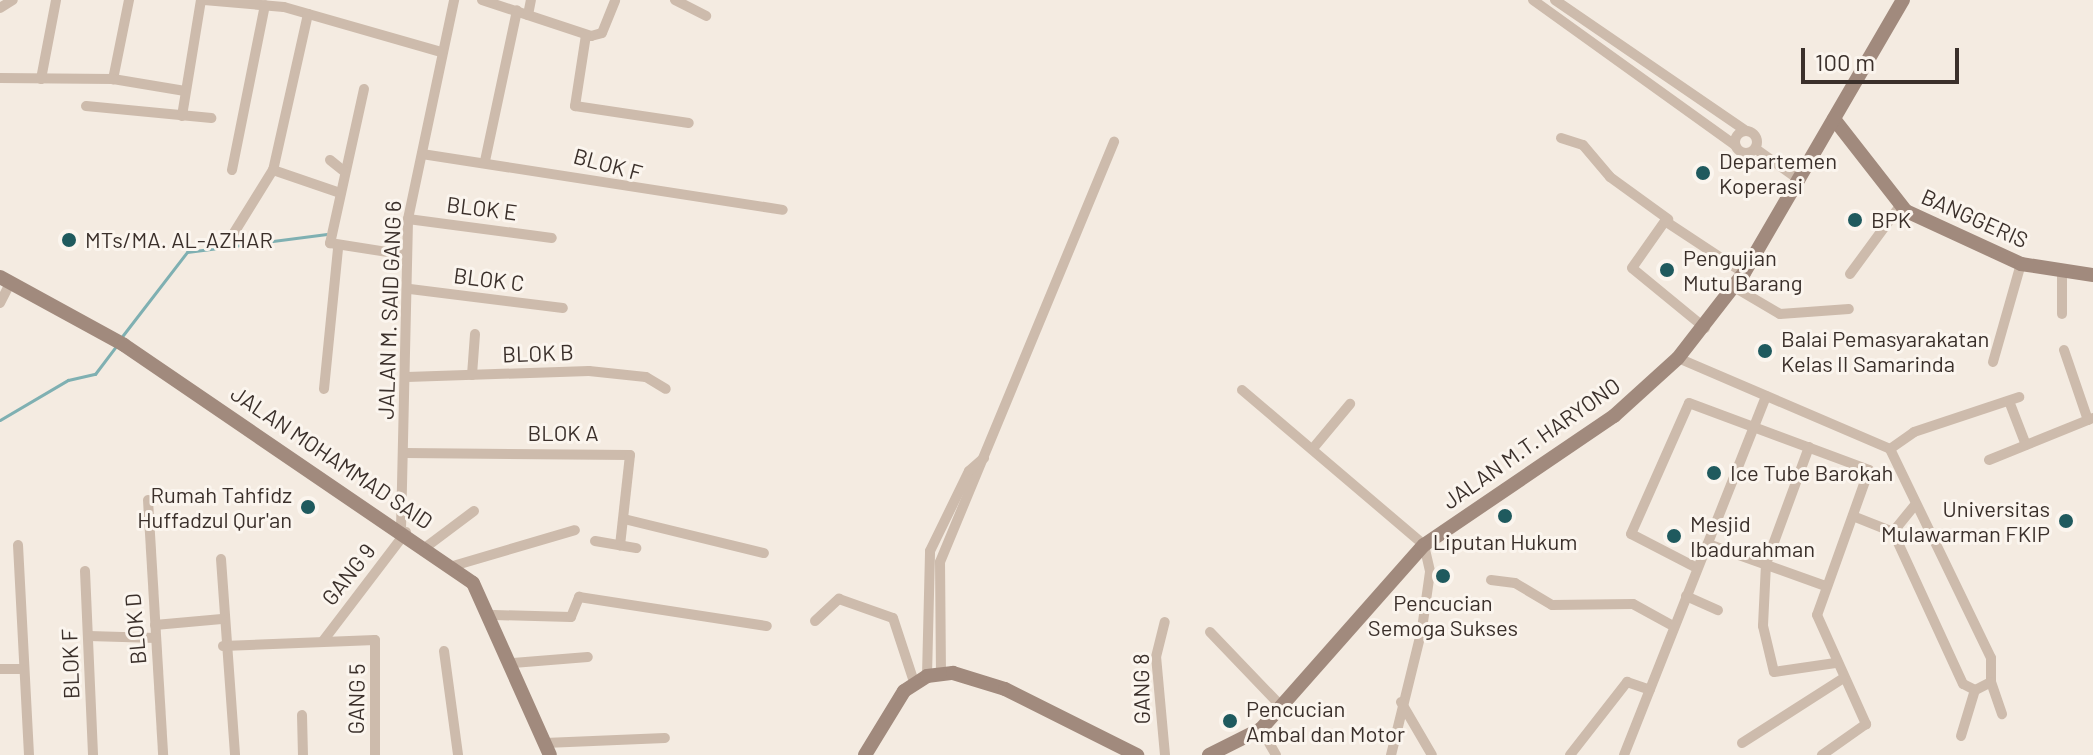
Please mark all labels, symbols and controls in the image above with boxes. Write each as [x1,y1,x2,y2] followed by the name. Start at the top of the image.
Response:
[1805,32,1963,82] scale bar
[1815,47,1875,76] text: 100 m
[571,142,645,186] street label: BLOK F
[1719,147,1837,198] place label: Departemen Koperasi
[1694,164,1712,182] marker: Departemen Koperasi
[1918,183,2032,253] street label: BANGGERIS
[445,191,519,225] street label: BLOK E
[372,200,406,420] street label: JALAN M. SAID GANG 6
[1871,207,1911,233] place label: BPK
[1846,211,1864,229] marker: BPK
[85,227,273,253] place label: MTs/MA. AL-AZHAR
[60,231,78,249] marker: MTs/MA. AL-AZHAR
[1683,244,1802,296] place label: Pengujian Mutu Barang
[1658,261,1676,279] marker: Pengujian Mutu Barang
[452,262,526,296] street label: BLOK C
[1781,325,1989,376] place label: Balai Pemasyarakatan Kelas II Samarinda
[502,339,574,367] street label: BLOK B
[1756,342,1774,360] marker: Balai Pemasyarakatan Kelas II Samarinda
[1437,372,1625,514] street label: JALAN M.T. HARYONO
[226,380,438,534] street label: JALAN MOHAMMAD SAID
[527,420,599,446] street label: BLOK A
[1730,460,1893,486] place label: Ice Tube Barokah
[1705,464,1723,482] marker: Ice Tube Barokah
[137,481,292,532] place label: Rumah Tahfidz Huffadzul Qur'an
[1881,495,2050,546] place label: Universitas Mulawarman FKIP
[299,498,317,516] marker: Rumah Tahfidz Huffadzul Qur'an
[1496,507,1514,525] marker: Liputan Hukum
[1690,510,1815,562] place label: Mesjid Ibadurahman
[2057,512,2075,530] marker: Universitas Mulawarman FKIP
[1665,527,1683,545] marker: Mesjid Ibadurahman
[1433,529,1577,555] place label: Liputan Hukum
[316,538,380,610] street label: GANG 9
[1434,567,1452,585] marker: Pencucian Semoga Sukses
[1368,589,1518,640] place label: Pencucian Semoga Sukses
[119,592,151,666] street label: BLOK D
[56,628,84,700] street label: BLOK F
[1127,653,1155,725] street label: GANG 8
[342,663,370,735] street label: GANG 5
[1246,695,1405,746] place label: Pencucian Ambal dan Motor
[1221,712,1239,730] marker: Pencucian Ambal dan Motor

